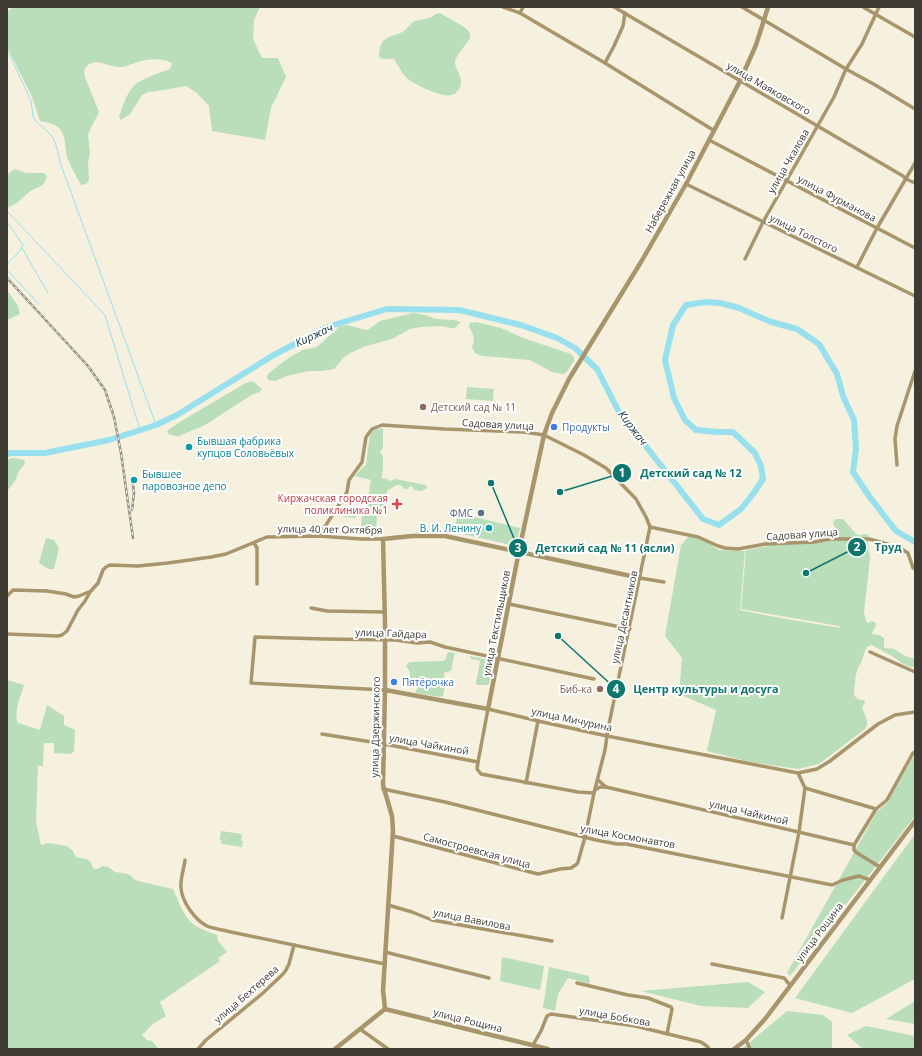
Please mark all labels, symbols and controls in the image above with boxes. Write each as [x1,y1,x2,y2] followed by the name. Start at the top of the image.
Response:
[724,58,814,118] street label: улица Маяковского
[764,126,812,196] street label: улица Чкалова
[641,147,699,235] street label: Набережная улица
[795,171,879,225] street label: улица Фурманова
[767,210,841,256] street label: улица Толстого
[292,319,335,350] water label: Киржач
[431,400,516,414] place label: Детский сад № 11
[418,402,428,412] marker: Детский сад № 11
[615,407,652,448] water label: Киржач
[462,415,534,433] street label: Садовая улица
[562,420,610,434] place label: Продукты
[549,422,559,432] marker: Продукты
[197,434,295,460] place label: Бывшая фабрика купцов Соловьёвых
[184,442,194,452] marker: Бывшая фабрика купцов Соловьёвых
[612,462,749,485] callout: Детский сад № 12
[619,464,625,481] text: 1
[640,465,742,480] text: Детский сад № 12
[142,467,227,493] place label: Бывшее паровозное депо
[129,475,139,485] marker: Бывшее паровозное депо
[278,491,388,517] place label: Киржачская городская поликлиника №1
[391,498,403,510] marker: Киржачская городская поликлиника №1
[450,506,473,520] place label: ФМС
[476,508,486,518] marker: ФМС
[277,521,383,537] street label: улица 40 лет Октября
[420,521,482,535] place label: В. И. Ленину
[484,523,494,533] marker: В. И. Ленину
[766,525,838,543] street label: Садовая улица
[847,535,909,558] callout: Труд
[508,537,683,560] callout: Детский сад № 11 (ясли)
[854,538,861,555] text: 2
[515,539,522,556] text: 3
[875,539,902,554] text: Труд
[536,540,675,555] text: Детский сад № 11 (ясли)
[479,569,513,677] street label: улица Текстильщиков
[607,569,641,665] street label: улица Десантников
[355,625,427,641] street label: улица Гайдара
[402,675,454,689] place label: Пятёрочка
[367,676,383,778] street label: улица Дзержинского
[389,677,399,687] marker: Пятёрочка
[606,678,787,701] callout: Центр культуры и досуга
[613,680,620,697] text: 4
[633,681,779,696] text: Центр культуры и досуга
[560,682,592,696] place label: Биб-ка
[595,684,605,694] marker: Биб-ка
[530,704,614,734] street label: улица Мичурина
[388,730,470,758] street label: улица Чайкиной
[708,796,790,828] street label: улица Чайкиной
[580,821,677,851] street label: улица Космонавтов
[422,829,532,871] street label: Самостроевская улица
[792,900,846,964] street label: улица Рощина
[432,905,512,933] street label: улица Вавилова
[211,962,281,1026] street label: улица Бехтерева
[578,1003,652,1029] street label: улица Бобкова
[432,1005,504,1035] street label: улица Рощина

